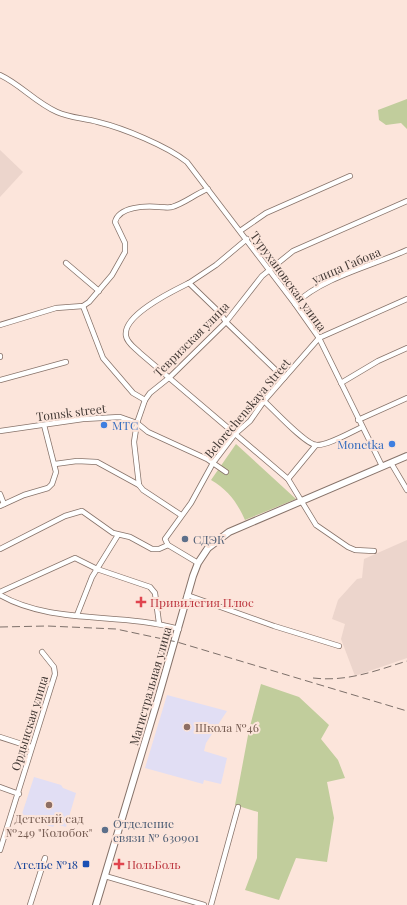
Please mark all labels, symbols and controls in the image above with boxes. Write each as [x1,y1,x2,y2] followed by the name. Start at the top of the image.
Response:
[247,228,331,334] street label: Турухановская улица
[308,243,383,287] street label: улица Габова
[150,298,232,380] street label: Тевризская улица
[201,354,294,461] street label: Belorechenskaya Street
[35,400,107,424] street label: Tomsk street
[112,417,138,433] place label: МТС
[99,420,109,430] marker: МТС
[337,436,384,452] place label: Monetka
[387,439,397,449] marker: Monetka
[193,531,225,547] place label: СДЭК
[180,534,190,544] marker: СДЭК
[150,594,254,610] place label: Привилегия Плюс
[135,596,147,608] marker: Привилегия Плюс
[125,625,175,747] street label: Магистральная улица
[7,673,51,773] street label: Ордынская улица
[195,719,259,735] place label: Школа №46
[182,722,192,732] marker: Школа №46
[44,800,54,810] marker: Детский сад №249 "Колобок"
[6,810,92,840] place label: Детский сад №249 "Колобок"
[113,815,200,845] place label: Отделение связи № 630901
[100,825,110,835] marker: Отделение связи № 630901
[13,856,78,872] place label: Ателье №18
[127,856,181,872] place label: НольБоль
[81,859,91,869] marker: Ателье №18
[114,859,124,869] marker: НольБоль

